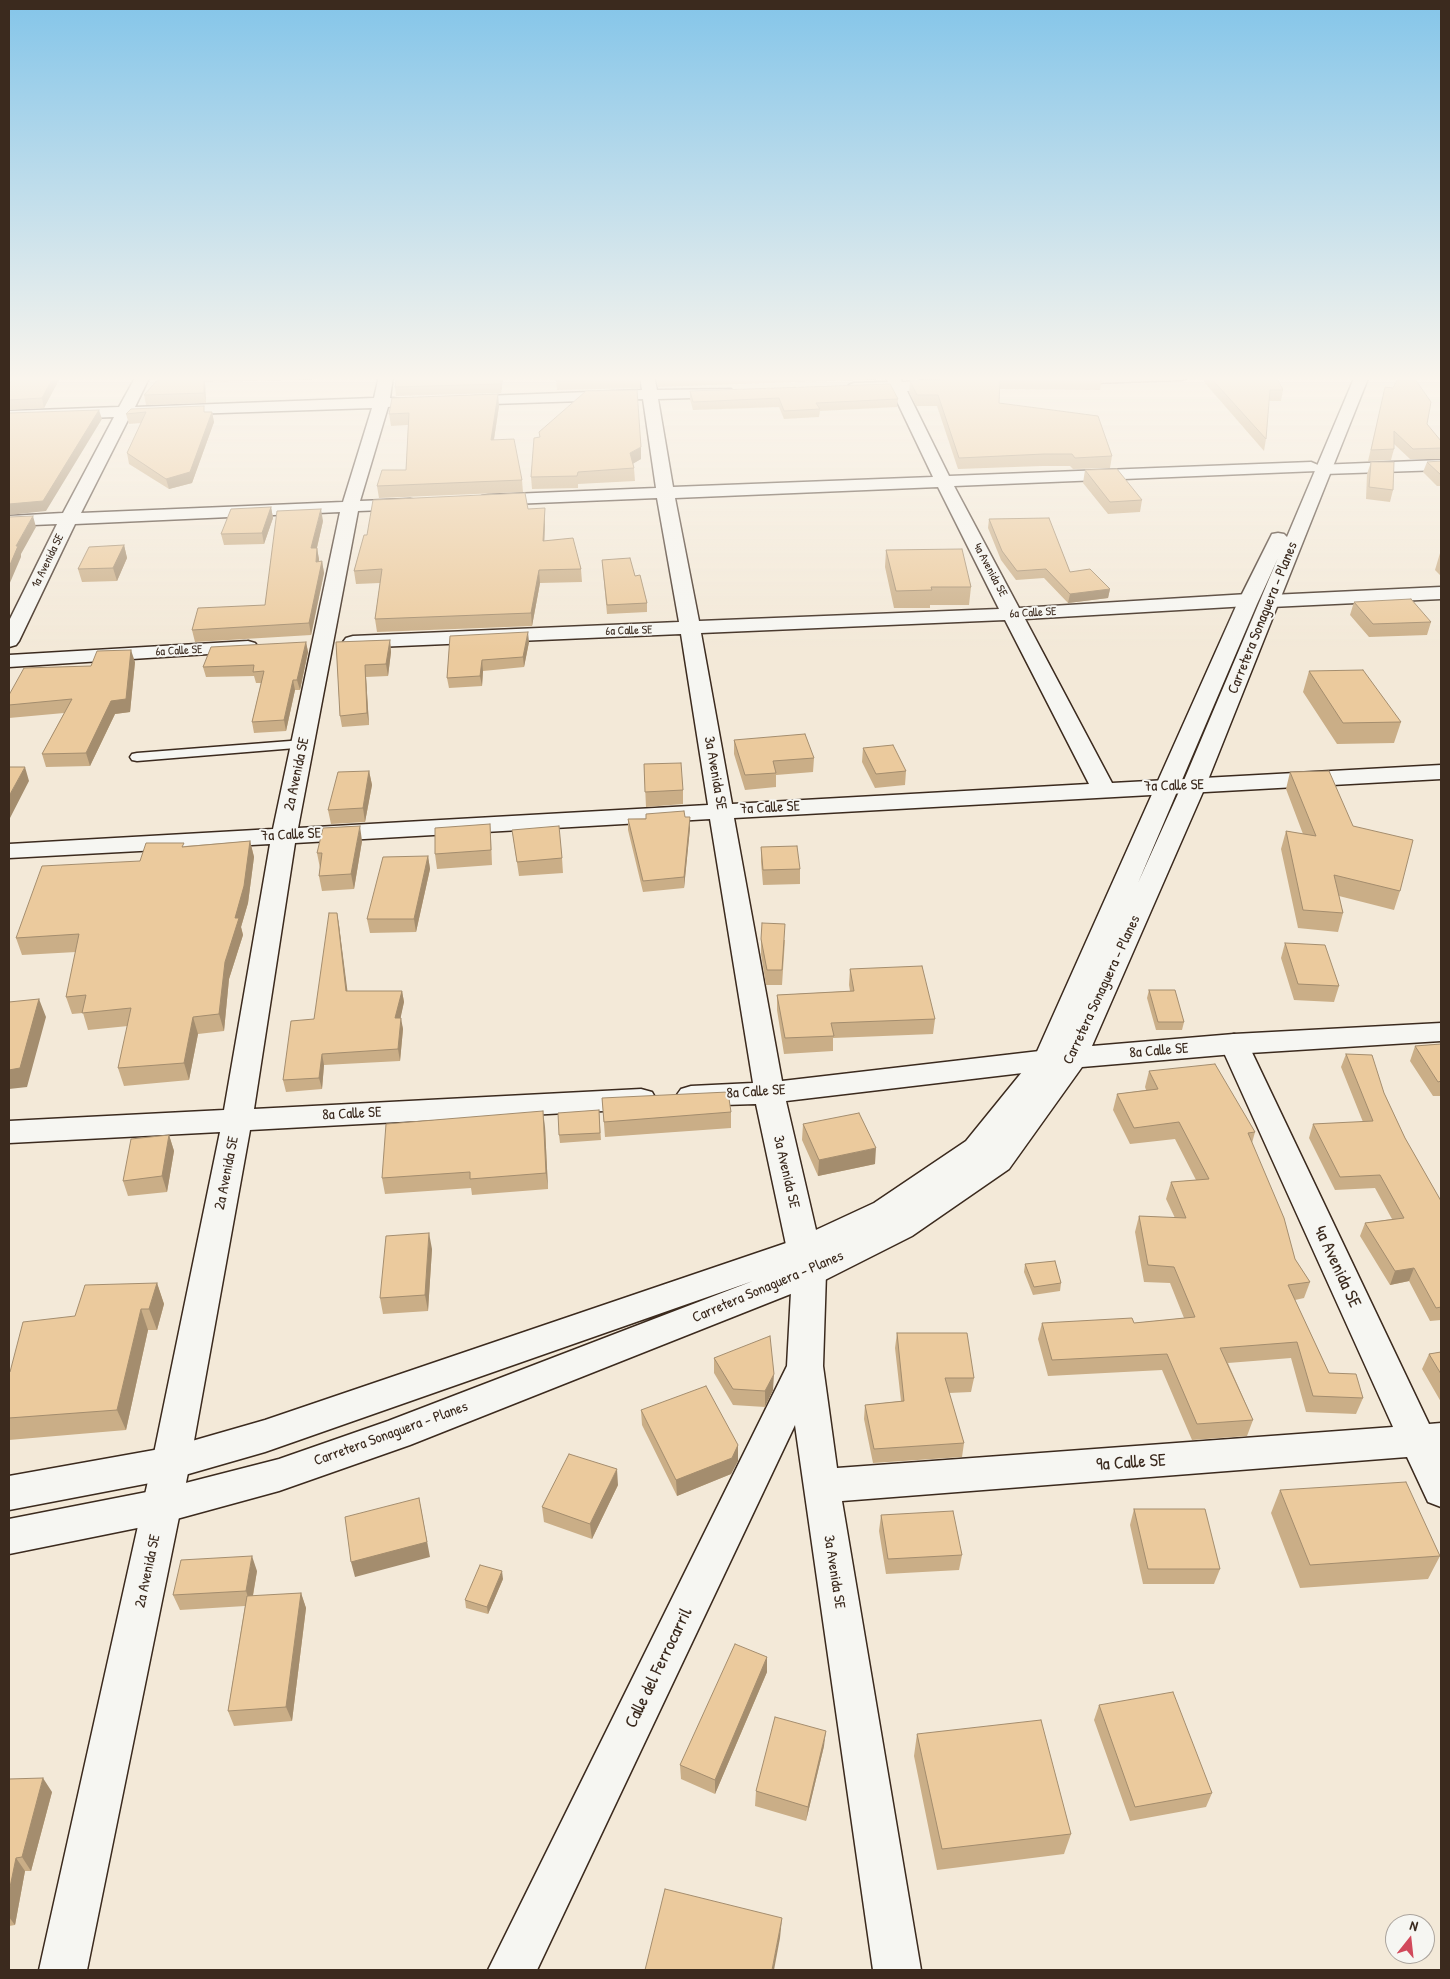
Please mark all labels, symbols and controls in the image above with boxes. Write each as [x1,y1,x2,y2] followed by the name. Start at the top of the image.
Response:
[29,532,67,590] street label: 1a Avenida SE
[1224,539,1302,697] street label: Carretera Sonaguera - Planes
[970,541,1010,599] street label: 4a Avenida SE
[1009,605,1057,621] street label: 6a Calle SE
[605,623,653,639] street label: 6a Calle SE
[155,643,203,659] street label: 6a Calle SE
[700,735,730,811] street label: 3a Avenida SE
[280,736,314,812] street label: 2a Avenida SE
[1144,776,1204,796] street label: 7a Calle SE
[739,797,801,819] street label: 7a Calle SE
[260,824,322,846] street label: 7a Calle SE
[1060,913,1144,1067] street label: Carretera Sonaguera - Planes
[1129,1039,1189,1063] street label: 8a Calle SE
[726,1081,786,1103] street label: 8a Calle SE
[322,1103,382,1125] street label: 8a Calle SE
[769,1134,803,1210] street label: 3a Avenida SE
[211,1135,243,1211] street label: 2a Avenida SE
[1309,1223,1365,1311] street label: 4a Avenida SE
[690,1247,846,1327] street label: Carretera Sonaguera - Planes
[312,1398,470,1470] street label: Carretera Sonaguera - Planes
[1095,1450,1167,1476] street label: 9a Calle SE
[131,1533,165,1609] street label: 2a Avenida SE
[819,1534,849,1610] street label: 3a Avenida SE
[621,1604,697,1732] street label: Calle del Ferrocarril
[1385,1914,1435,1964] north arrow
[1408,1915,1420,1935] text: N

